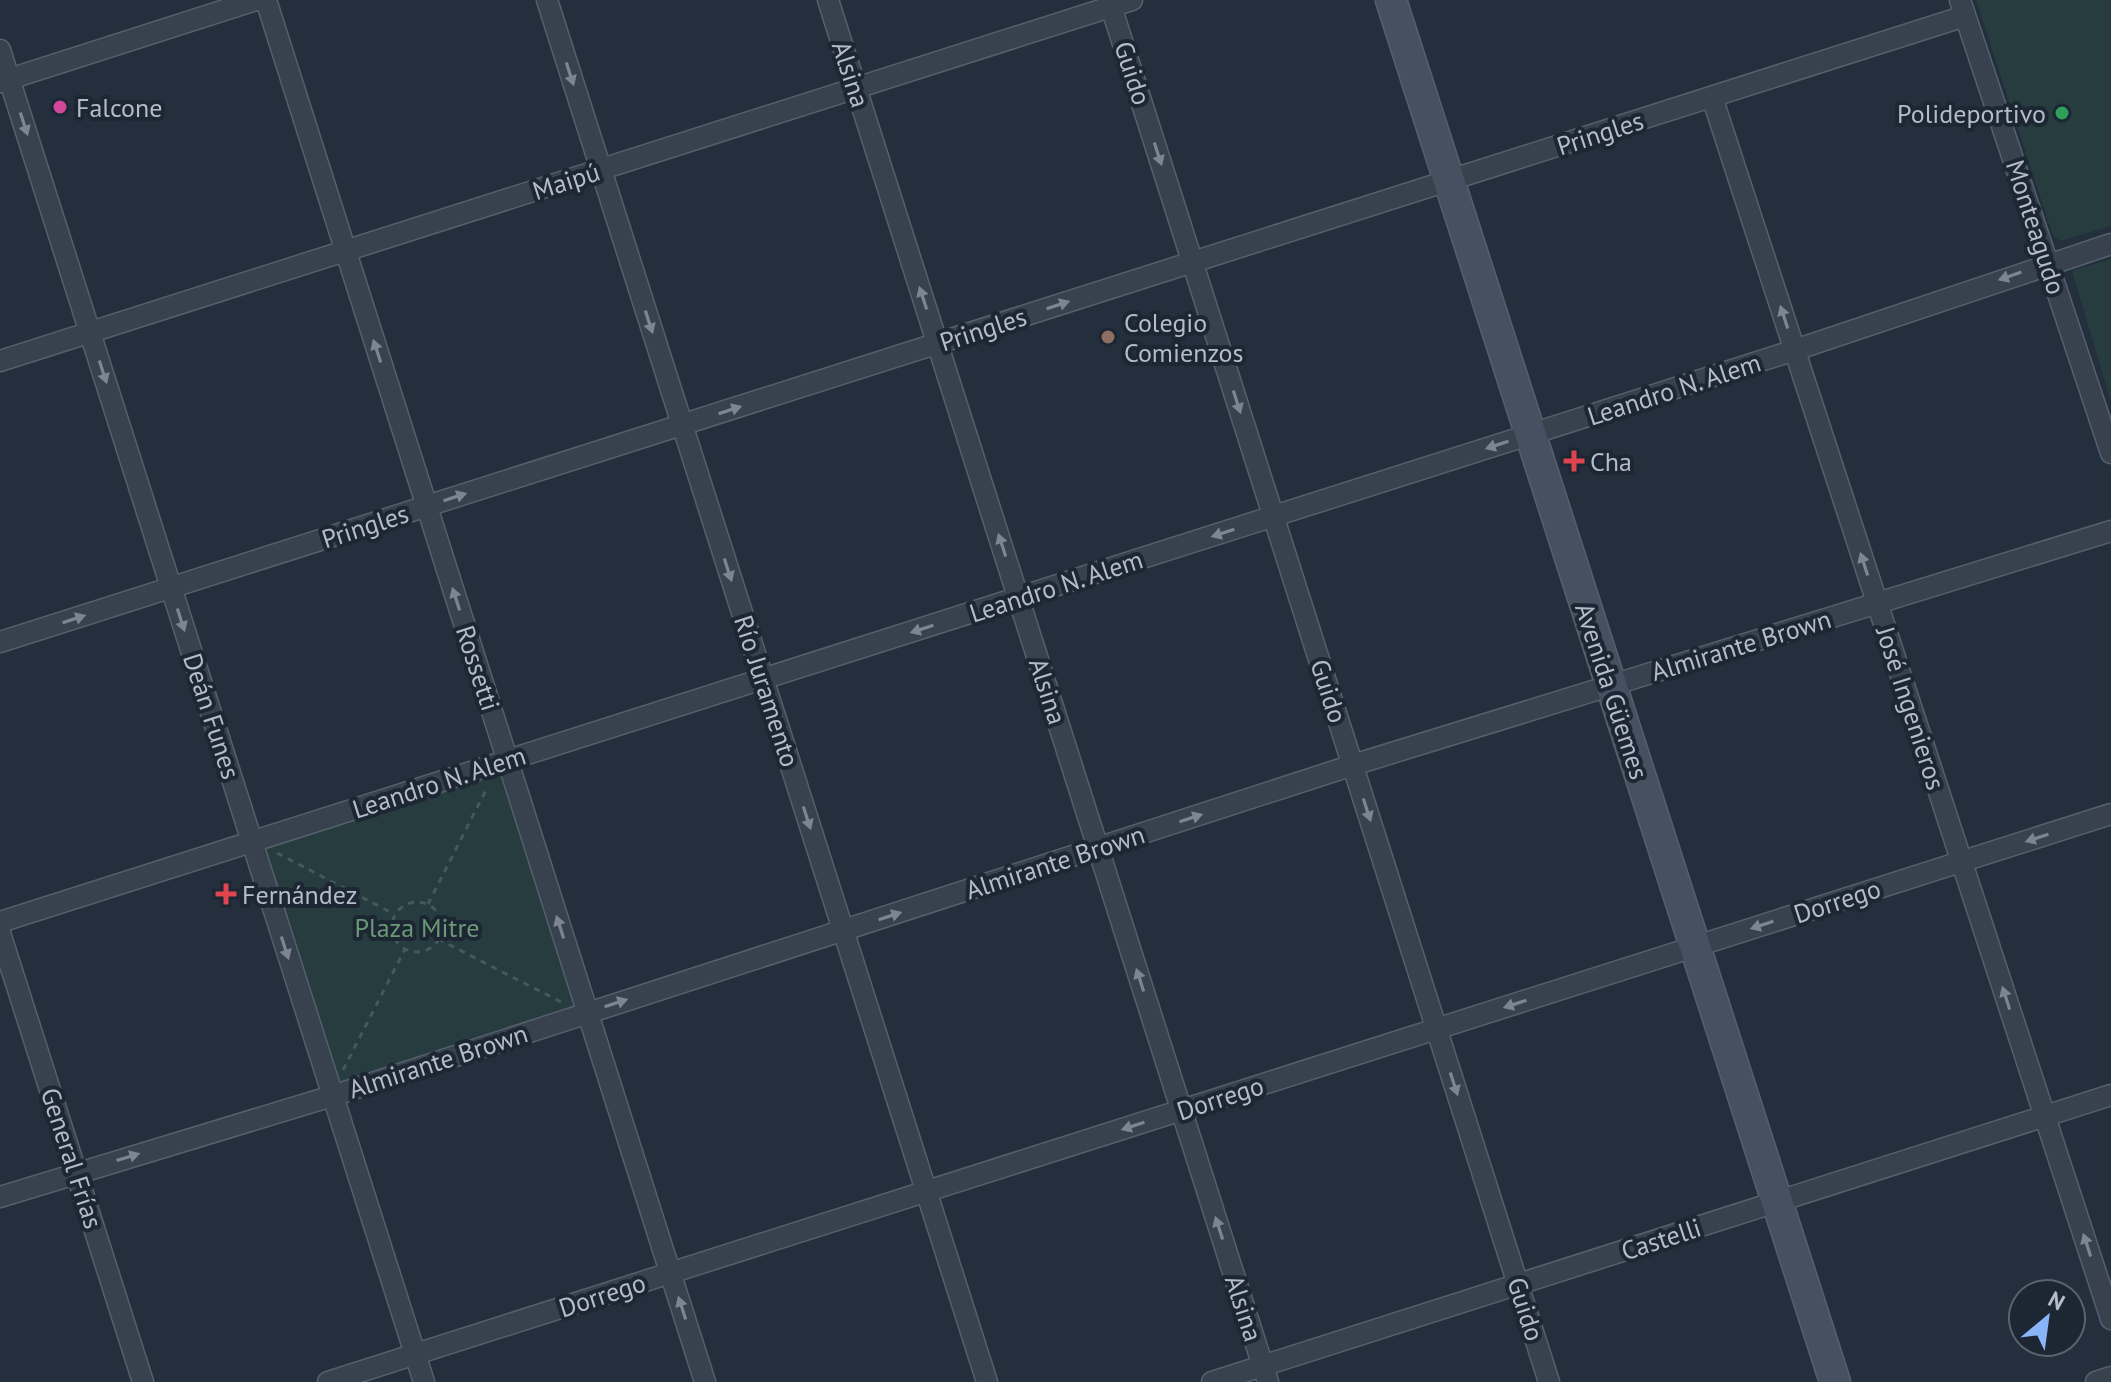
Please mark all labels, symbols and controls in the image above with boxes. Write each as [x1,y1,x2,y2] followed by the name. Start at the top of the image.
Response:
[825,37,877,111] street label: Alsina
[1107,37,1159,109] street label: Guido
[564,63,577,87] one-way arrow
[76,91,162,124] place label: Falcone
[1897,97,2046,130] place label: Polideportivo
[51,98,69,116] marker: Falcone
[1552,103,1648,163] street label: Pringles
[2053,104,2071,122] marker: Polideportivo
[18,113,30,137] one-way arrow
[1153,143,1165,167] one-way arrow
[528,155,604,207] street label: Maipú
[1999,156,2073,298] street label: Monteagudo
[1998,270,2022,283] one-way arrow
[916,285,928,309] one-way arrow
[935,299,1031,359] street label: Pringles
[1046,299,1070,311] one-way arrow
[1777,305,1789,329] one-way arrow
[1124,306,1243,369] place label: Colegio Comienzos
[643,310,656,334] one-way arrow
[1099,328,1117,346] marker: Colegio Comienzos
[370,339,383,363] one-way arrow
[1583,345,1765,433] street label: Leandro N. Alem
[97,361,109,385] one-way arrow
[1231,390,1244,414] one-way arrow
[718,403,742,416] one-way arrow
[1485,439,1509,452] one-way arrow
[1590,445,1632,478] place label: Cha
[1565,452,1583,470] marker: Cha
[444,491,468,503] one-way arrow
[317,496,413,556] street label: Pringles
[1210,527,1234,539] one-way arrow
[995,533,1007,557] one-way arrow
[965,542,1147,630] street label: Leandro N. Alem
[1858,552,1870,576] one-way arrow
[722,558,735,582] one-way arrow
[449,586,462,610] one-way arrow
[1568,599,1656,783] street label: Avenida Güemes
[1647,602,1835,688] street label: Almirante Brown
[176,608,188,632] one-way arrow
[727,611,807,771] street label: Río Juramento
[63,612,87,625] one-way arrow
[449,621,507,715] street label: Rossetti
[1869,621,1953,794] street label: José Ingenieros
[909,623,933,635] one-way arrow
[176,649,248,783] street label: Deán Funes
[1022,654,1074,728] street label: Alsina
[1303,655,1355,727] street label: Guido
[348,738,530,826] street label: Leandro N. Alem
[1361,798,1374,822] one-way arrow
[801,806,814,830] one-way arrow
[1179,811,1203,824] one-way arrow
[961,817,1149,907] street label: Almirante Brown
[2024,832,2048,844] one-way arrow
[1789,871,1885,931] street label: Dorrego
[242,878,357,911] place label: Fernández
[217,885,235,903] marker: Fernández
[879,909,903,921] one-way arrow
[355,911,479,944] park label: Plaza Mitre
[553,914,566,938] one-way arrow
[1750,919,1774,932] one-way arrow
[280,936,292,960] one-way arrow
[1133,968,1145,992] one-way arrow
[1999,985,2012,1009] one-way arrow
[604,996,628,1009] one-way arrow
[1502,998,1526,1011] one-way arrow
[344,1016,532,1106] street label: Almirante Brown
[1172,1068,1268,1128] street label: Dorrego
[1449,1073,1461,1097] one-way arrow
[34,1084,110,1232] street label: General Frías
[1121,1120,1145,1132] one-way arrow
[116,1150,140,1163] one-way arrow
[1617,1211,1705,1267] street label: Castelli
[1212,1215,1224,1239] one-way arrow
[2080,1233,2092,1257] one-way arrow
[554,1265,650,1325] street label: Dorrego
[1218,1271,1270,1345] street label: Alsina
[1500,1273,1552,1345] street label: Guido
[2007,1278,2087,1358] north arrow
[2044,1285,2070,1316] text: N
[675,1295,688,1319] one-way arrow

